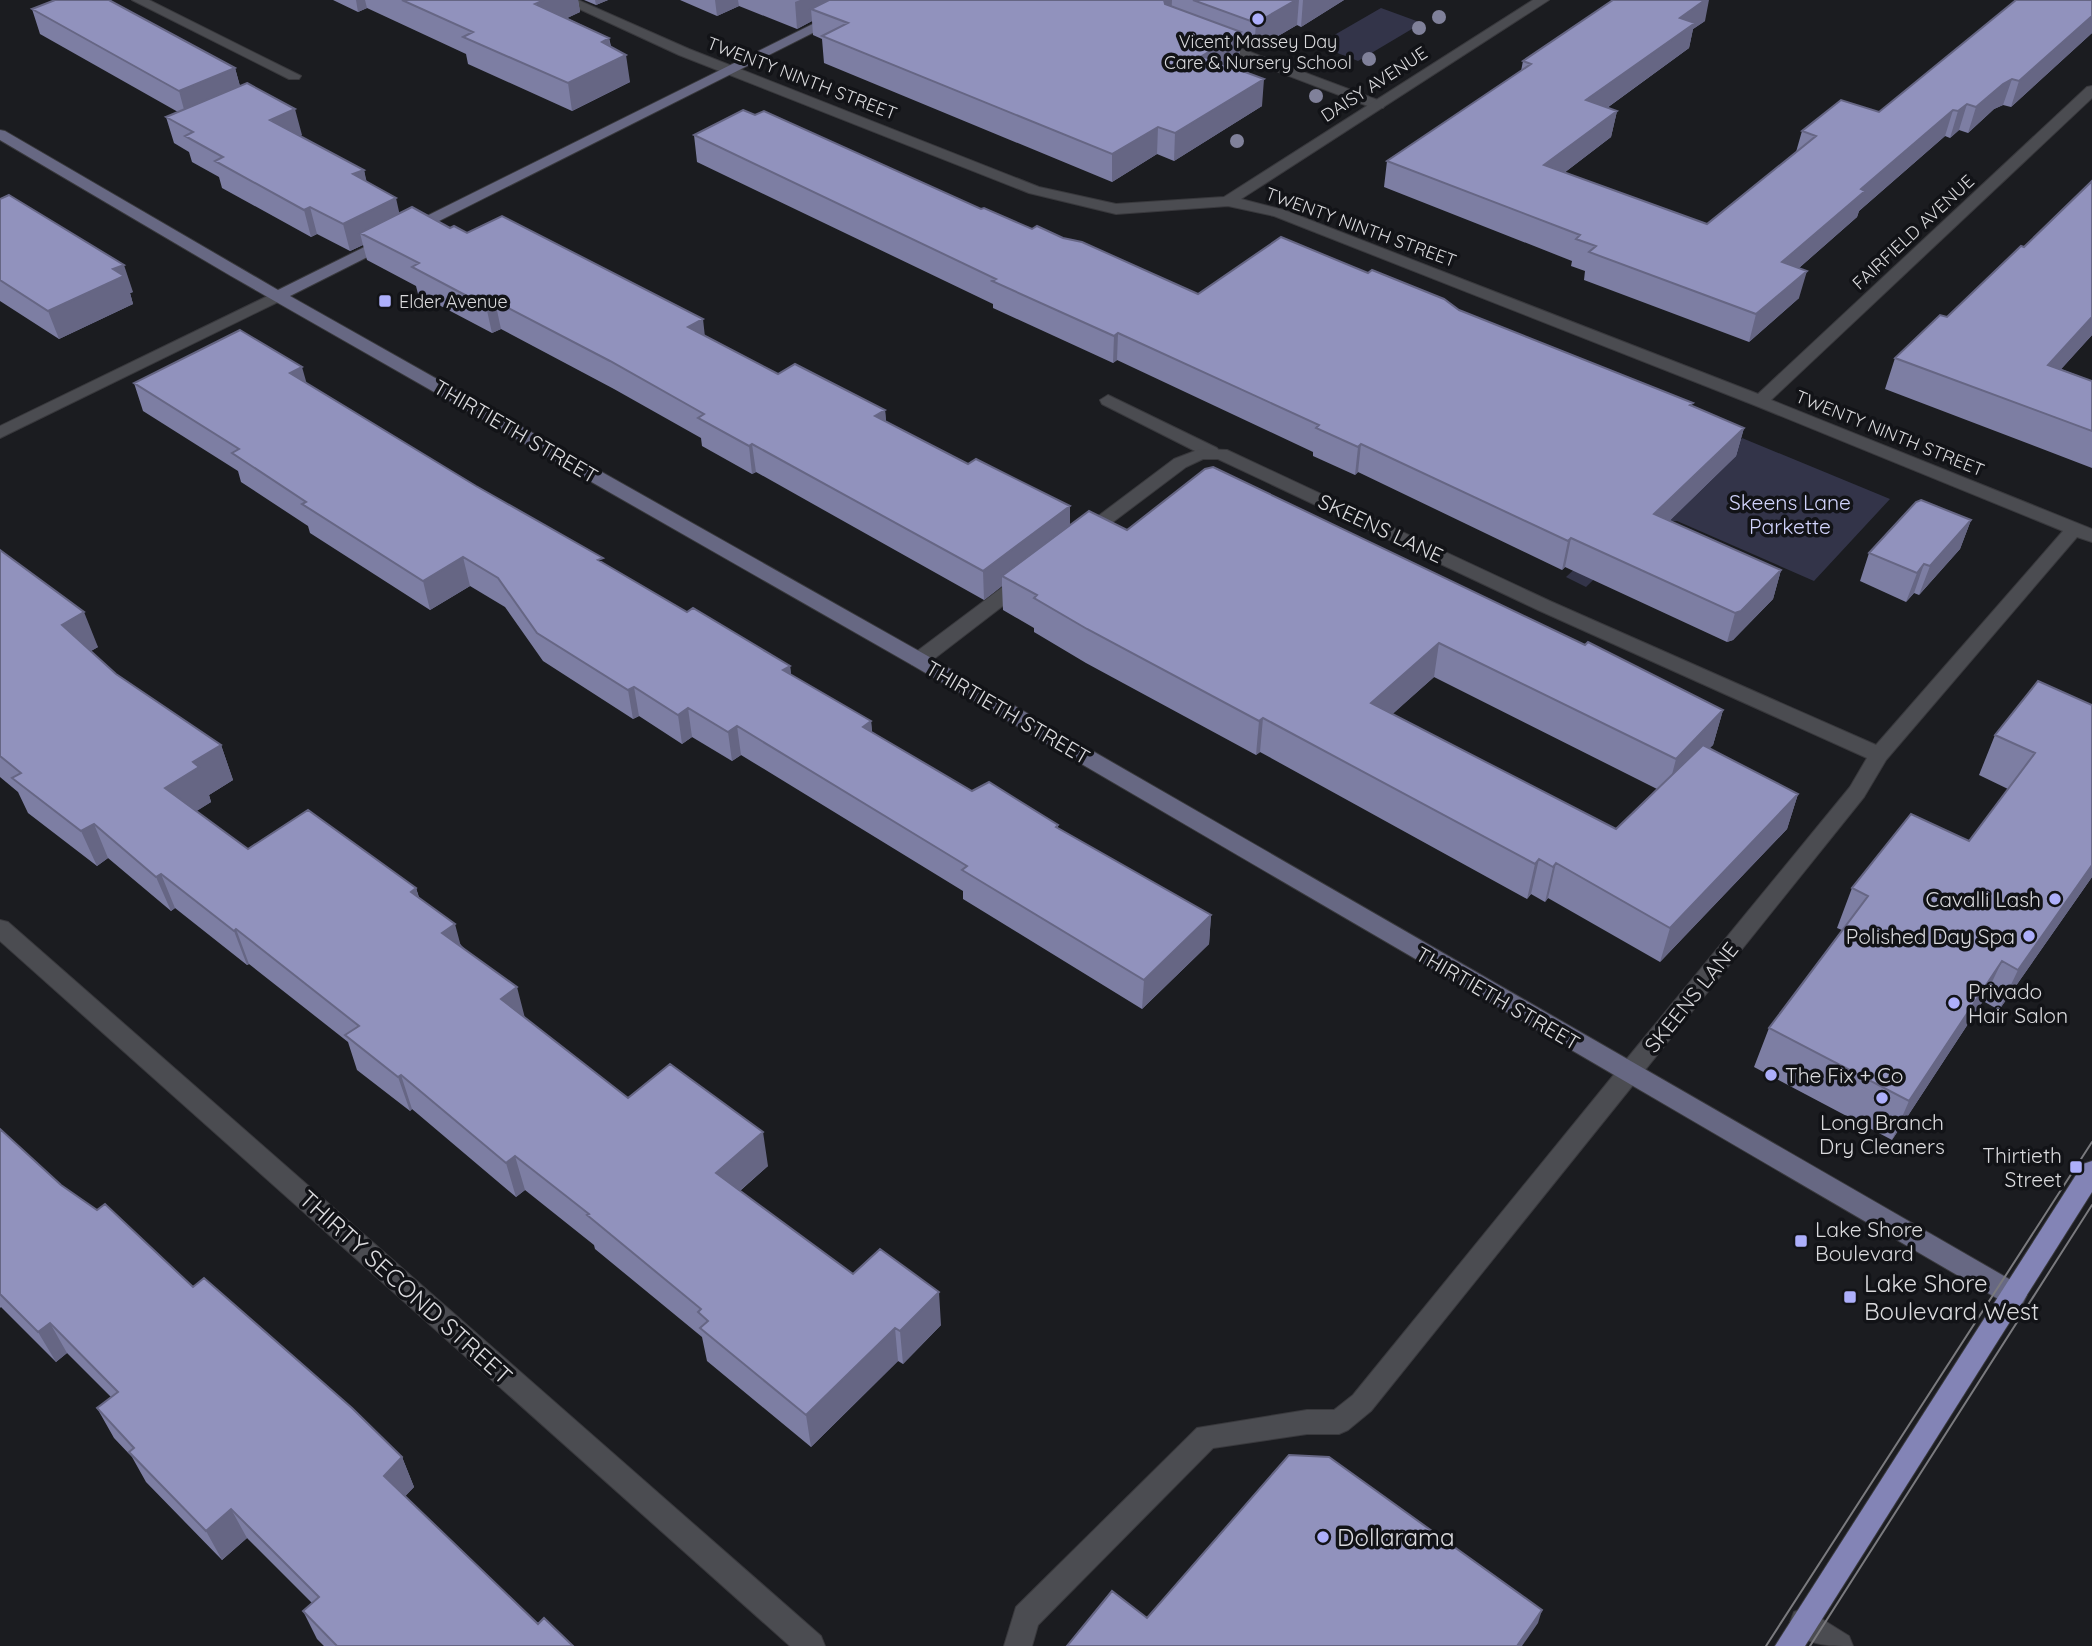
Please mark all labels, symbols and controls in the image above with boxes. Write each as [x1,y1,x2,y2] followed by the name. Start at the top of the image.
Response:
[1250,11,1266,27] marker: Vicent Massey Day Care & Nursery School
[1164,30,1352,74] place label: Vicent Massey Day Care & Nursery School
[704,31,900,125] street label: TWENTY NINTH STREET
[1317,41,1431,127] street label: DAISY AVENUE
[1847,170,1979,294] street label: FAIRFIELD AVENUE
[1262,182,1460,272] street label: TWENTY NINTH STREET
[399,290,508,313] place label: Elder Avenue
[377,293,393,309] marker: Elder Avenue
[429,373,603,489] street label: THIRTIETH STREET
[1792,385,1988,481] street label: TWENTY NINTH STREET
[1314,488,1448,568] street label: SKEENS LANE
[1729,489,1851,539] park label: Skeens Lane Parkette
[921,654,1095,770] street label: THIRTIETH STREET
[1925,886,2041,912] place label: Cavalli Lash
[2047,891,2063,907] marker: Cavalli Lash
[1846,923,2015,949] place label: Polished Day Spa
[2021,928,2037,944] marker: Polished Day Spa
[1639,937,1743,1057] street label: SKEENS LANE
[1411,940,1585,1056] street label: THIRTIETH STREET
[1968,978,2068,1028] place label: Privado Hair Salon
[1946,995,1962,1011] marker: Privado Hair Salon
[1785,1062,1903,1088] place label: The Fix + Co
[1763,1067,1779,1083] marker: The Fix + Co
[1874,1090,1890,1106] marker: Long Branch Dry Cleaners
[1819,1109,1945,1159] place label: Long Branch Dry Cleaners
[1982,1142,2062,1192] place label: Thirtieth Street
[2068,1159,2084,1175] marker: Thirtieth Street
[293,1183,519,1391] street label: THIRTY SECOND STREET
[1815,1216,1923,1266] place label: Lake Shore Boulevard
[1793,1233,1809,1249] marker: Lake Shore Boulevard
[1864,1268,2039,1326] place label: Lake Shore Boulevard West
[1842,1289,1858,1305] marker: Lake Shore Boulevard West
[1337,1522,1454,1552] place label: Dollarama
[1315,1529,1331,1545] marker: Dollarama

